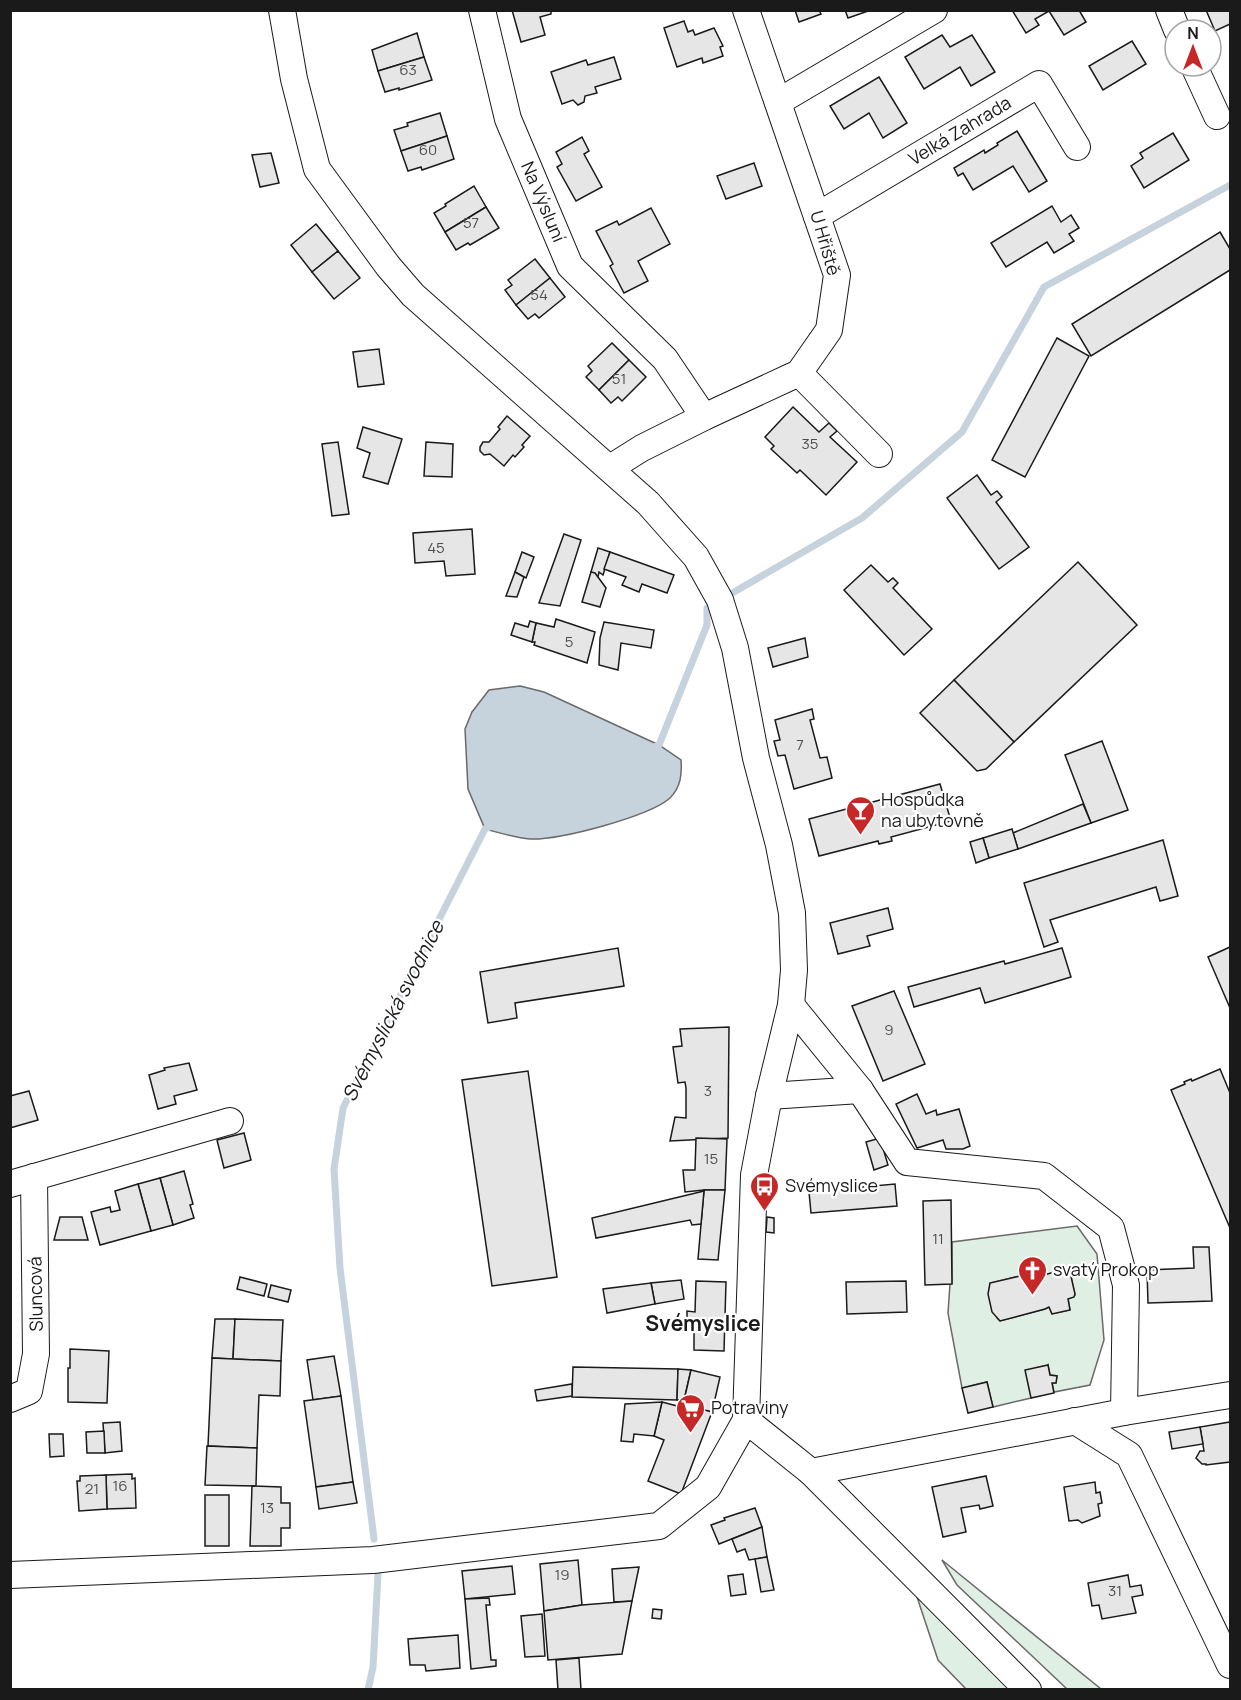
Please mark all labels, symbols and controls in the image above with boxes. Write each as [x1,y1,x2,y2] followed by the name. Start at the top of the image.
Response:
[1163,18,1223,78] north arrow
[1187,22,1199,44] text: N
[399,59,417,80] house number: 63
[904,90,1015,170] street label: Velká Zahrada
[419,139,437,160] house number: 60
[516,158,572,246] street label: Na Výsluní
[805,207,847,278] street label: U Hřiště
[463,212,479,233] house number: 57
[530,284,548,305] house number: 54
[612,368,626,389] house number: 51
[802,433,818,454] house number: 35
[427,537,445,558] house number: 45
[565,631,573,652] house number: 5
[796,734,804,755] house number: 7
[881,787,984,832] place label: Hospůdka na ubytovně
[844,794,876,836] bar icon: Hospůdka na ubytovně
[335,915,450,1106] water label: Svémyslická svodnice
[884,1019,894,1040] house number: 9
[704,1080,712,1101] house number: 3
[704,1148,718,1169] house number: 15
[748,1170,780,1212] bus stop icon: Svémyslice
[785,1173,878,1197] place label: Svémyslice
[932,1228,944,1249] house number: 11
[1016,1254,1048,1296] church icon: svatý Prokop
[22,1256,48,1332] street label: Sluncová
[1053,1257,1159,1281] place label: svatý Prokop
[645,1309,761,1337] district label: Svémyslice
[674,1392,706,1434] supermarket icon: Potraviny
[711,1395,789,1419] place label: Potraviny
[112,1475,128,1496] house number: 16
[85,1478,99,1499] house number: 21
[260,1497,274,1518] house number: 13
[554,1564,570,1585] house number: 19
[1108,1580,1122,1601] house number: 31

